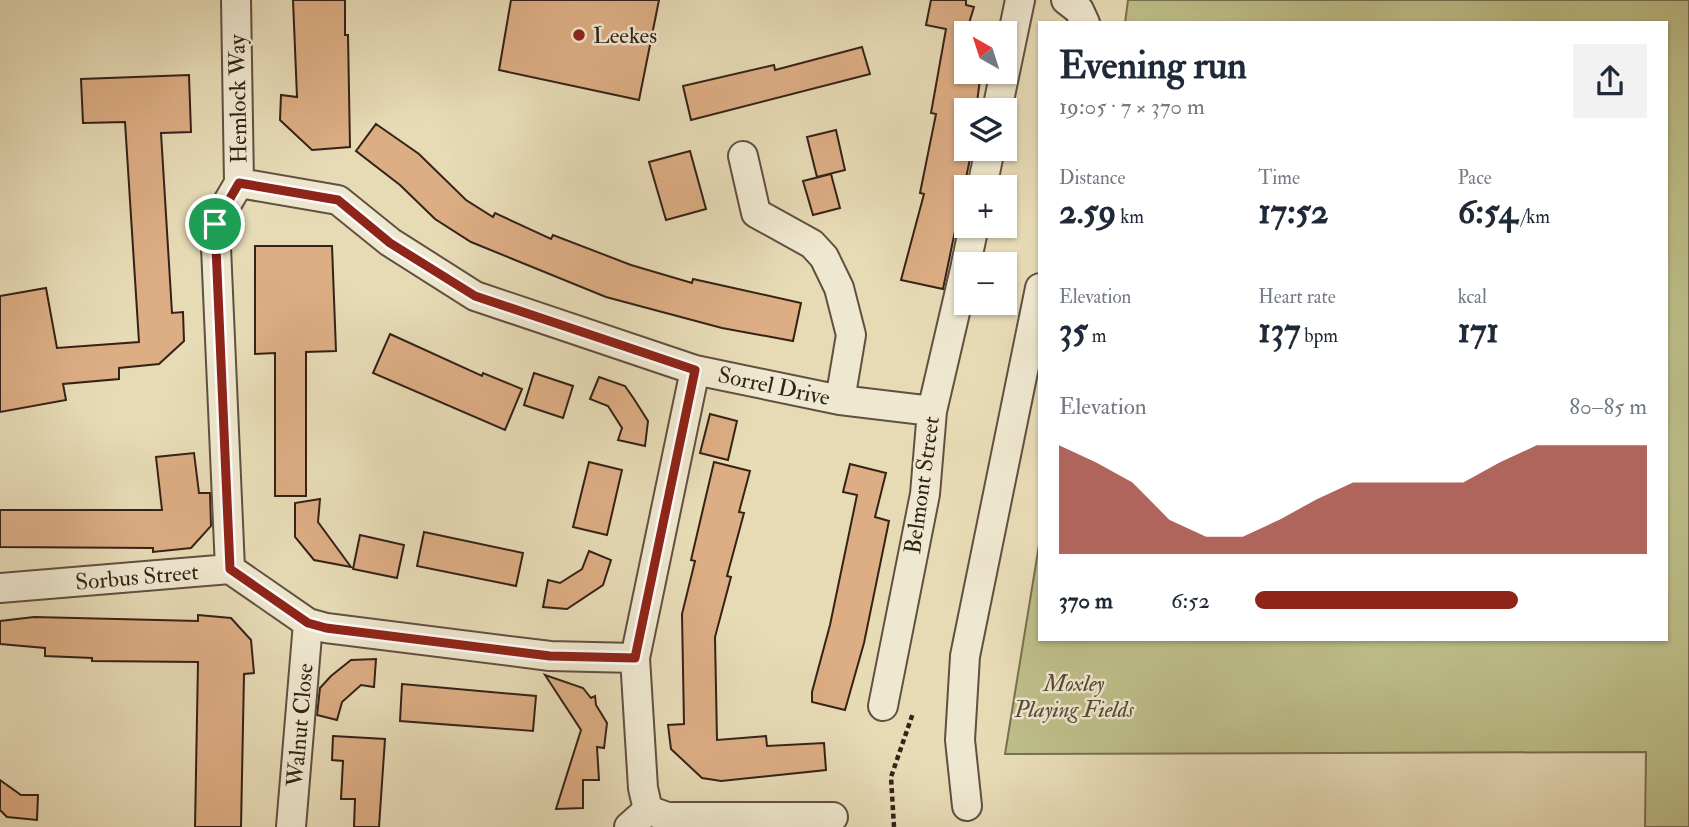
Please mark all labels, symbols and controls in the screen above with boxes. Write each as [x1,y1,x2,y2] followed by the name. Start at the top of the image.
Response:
[593,21,657,50] place label: Leekes
[954,21,1017,84] north arrow
[954,21,1017,315] map controls
[571,27,587,43] marker: Leekes
[222,33,254,164] street label: Hemlock Way
[1059,42,1247,90] text: Evening run
[1573,44,1647,118] button: share
[1059,92,1205,121] text: 19:05 · 7 × 370 m
[954,98,1017,161] button: layers
[1059,166,1125,190] text: Distance
[1258,166,1300,190] text: Time
[1458,166,1492,190] text: Pace
[954,175,1017,238] button: +
[1059,190,1116,234] text: 2.59
[1258,190,1329,234] text: 17:52
[1458,190,1517,234] text: 6:54
[185,194,245,254] pin
[196,205,234,243] icon: arrive
[1116,205,1144,229] text: km
[1517,205,1550,229] text: /km
[954,252,1017,315] button: −
[1059,285,1131,309] text: Elevation
[1258,285,1336,309] text: Heart rate
[1458,285,1487,309] text: kcal
[1059,309,1088,353] text: 35
[1258,309,1300,353] text: 137
[1458,309,1499,353] text: 171
[1088,324,1107,348] text: m
[1300,324,1338,348] text: bpm
[715,360,833,412] street label: Sorrel Drive
[1059,392,1147,421] text: Elevation
[1569,392,1647,421] text: 80–85 m
[898,414,946,556] street label: Belmont Street
[74,557,200,597] street label: Sorbus Street
[1059,586,1113,615] text: 370 m
[1171,586,1210,615] text: 6:52
[280,662,320,789] street label: Walnut Close
[1013,669,1134,724] park label: Moxley Playing Fields

